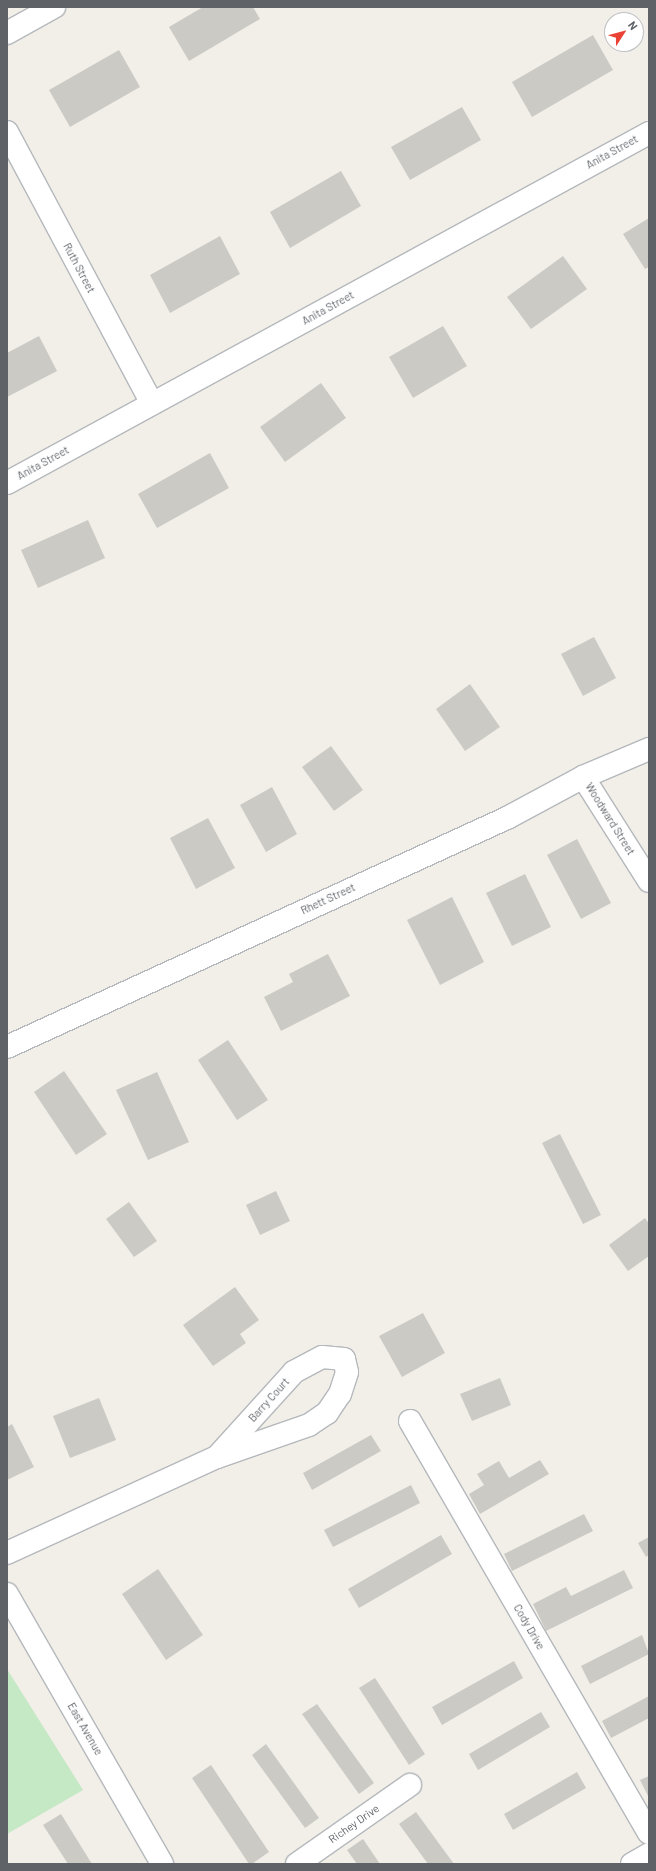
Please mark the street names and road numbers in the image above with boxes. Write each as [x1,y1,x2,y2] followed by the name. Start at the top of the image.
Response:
[584,132,640,172] street label: Anita Street
[60,241,98,295] street label: Ruth Street
[300,288,356,328] street label: Anita Street
[15,443,71,483] street label: Anita Street
[582,780,638,858] street label: Woodward Street
[299,881,357,917] street label: Rhett Street
[246,1375,292,1425] street label: Barry Court
[511,1602,547,1652] street label: Cody Drive
[65,1700,105,1758] street label: East Avenue
[326,1802,382,1846] street label: Richey Drive

